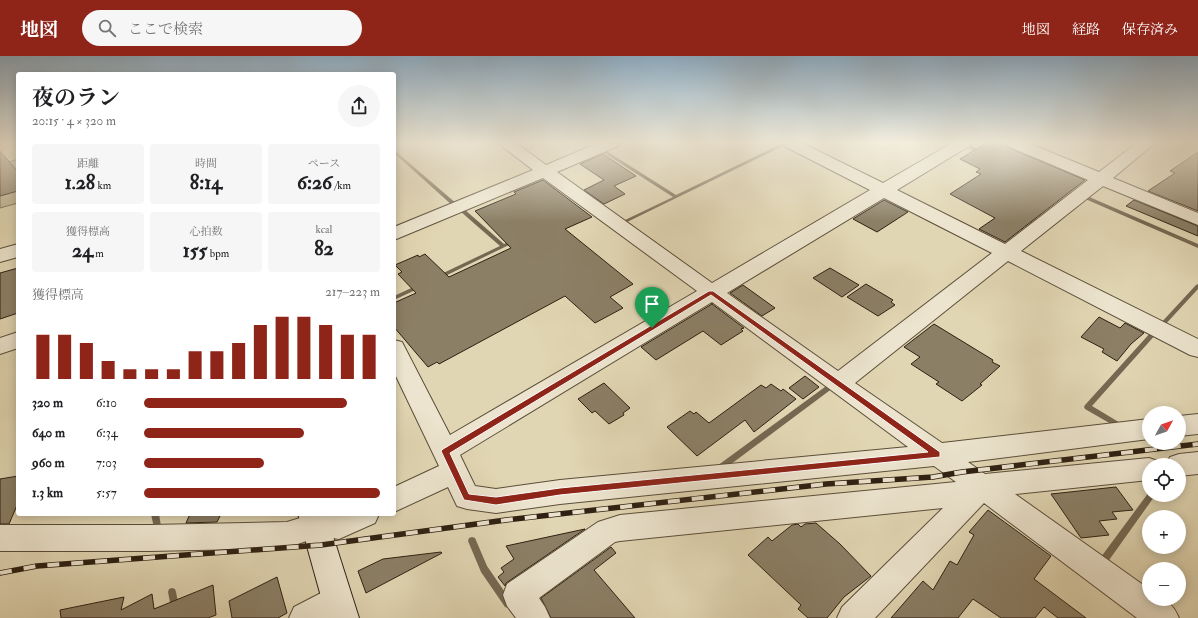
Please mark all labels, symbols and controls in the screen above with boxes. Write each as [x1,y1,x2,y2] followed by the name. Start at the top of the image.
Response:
[82,10,362,46] search box
[96,17,118,39] icon: search
[20,18,58,42] text: 地図
[128,20,203,39] text: ここで検索
[1022,21,1050,38] text: 地図
[1072,21,1100,38] text: 経路
[1122,21,1178,38] text: 保存済み
[32,84,120,112] text: 夜のラン
[338,85,380,127] button: share
[32,113,116,129] text: 20:15 · 4 × 320 m
[77,157,99,170] text: 距離
[195,157,217,170] text: 時間
[308,157,340,170] text: ペース
[65,170,95,195] text: 1.28
[190,170,222,195] text: 8:14
[297,170,332,195] text: 6:26
[95,179,111,192] text: km
[332,179,351,192] text: /km
[316,223,332,236] text: kcal
[66,225,110,238] text: 獲得標高
[190,225,223,238] text: 心拍数
[314,236,334,261] text: 82
[72,238,93,263] text: 24
[183,238,207,263] text: 155
[93,247,104,260] text: m
[207,247,229,260] text: bpm
[325,284,380,300] text: 217–223 m
[32,287,84,303] text: 獲得標高
[635,287,669,328] pin
[641,293,663,315] icon: arrive
[32,395,63,411] text: 320 m
[96,395,117,411] text: 6:10
[1142,406,1186,450] north arrow
[1142,406,1186,606] map controls
[32,425,65,441] text: 640 m
[96,425,118,441] text: 6:34
[32,455,65,471] text: 960 m
[96,455,117,471] text: 7:03
[1142,458,1186,502] button: locate
[32,485,63,501] text: 1.3 km
[96,485,117,501] text: 5:57
[1142,510,1186,554] button: +
[1142,562,1186,606] button: −

